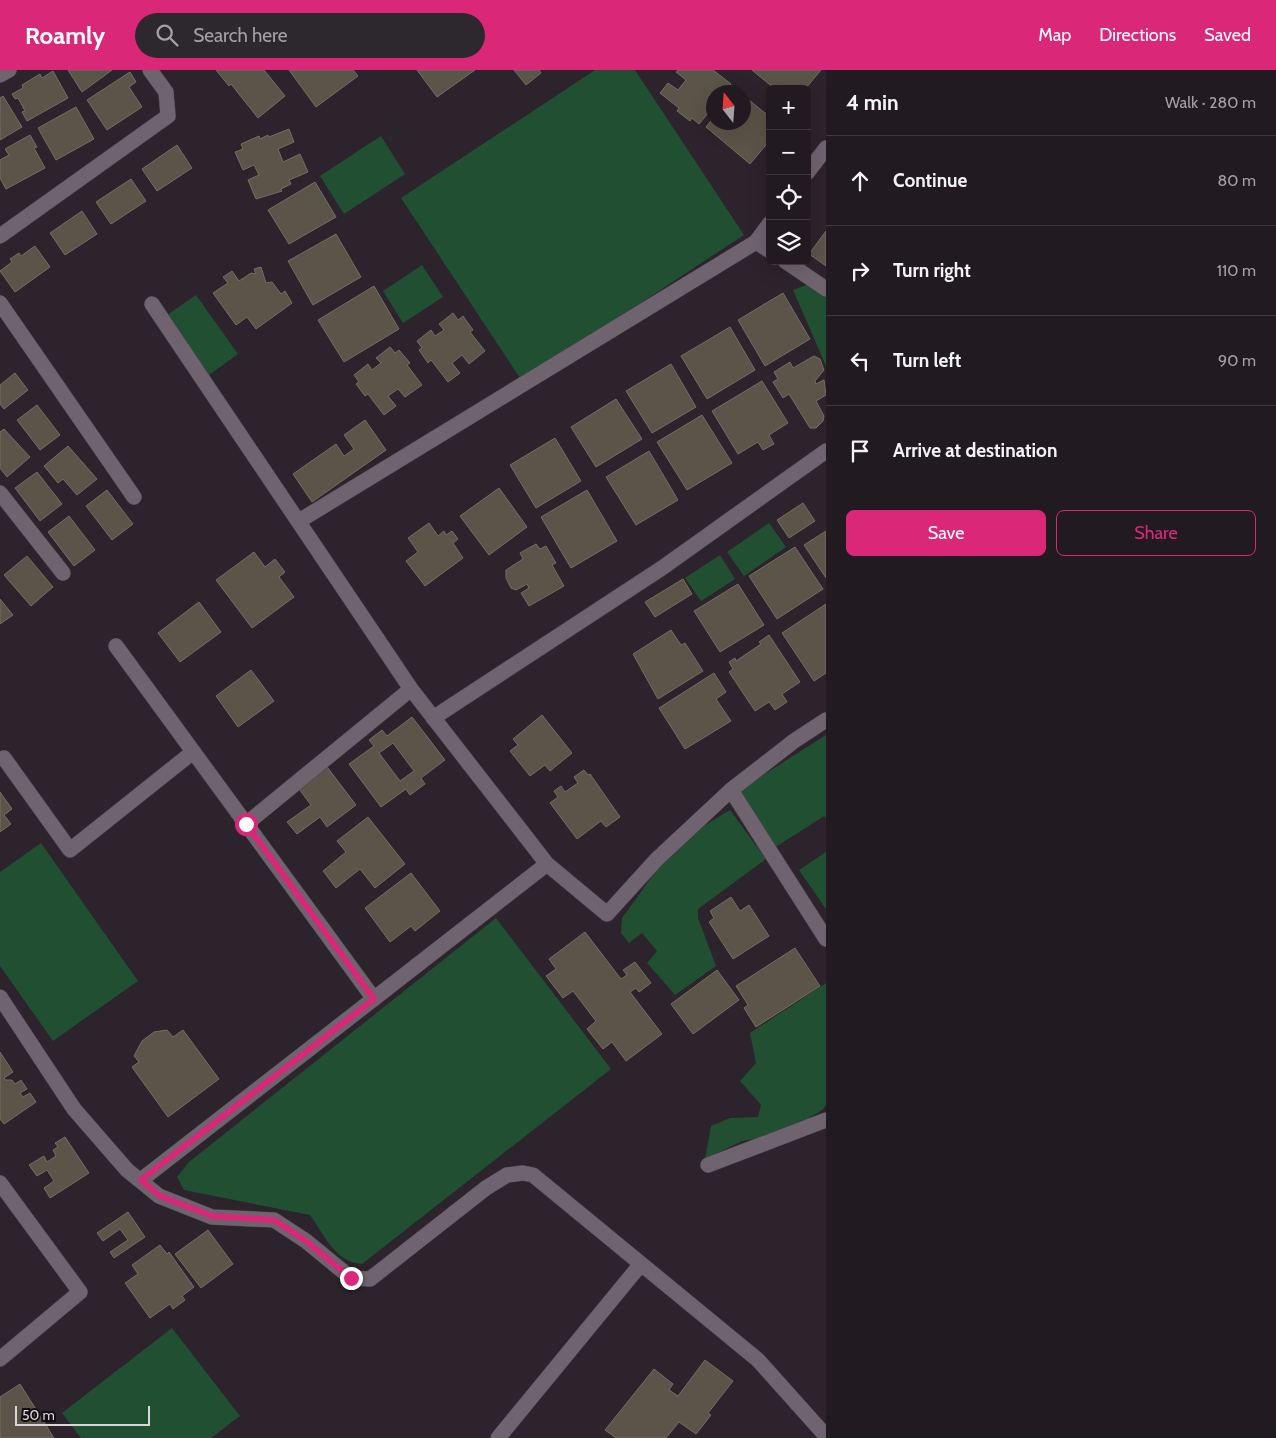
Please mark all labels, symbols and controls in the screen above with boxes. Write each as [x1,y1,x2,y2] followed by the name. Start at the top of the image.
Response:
[135,13,485,58] search box
[25,21,105,50] text: Roamly
[153,21,181,49] icon: search
[193,24,288,47] text: Search here
[1038,24,1071,46] text: Map
[1099,24,1176,46] text: Directions
[1204,24,1251,46] text: Saved
[706,85,751,130] north arrow
[766,85,811,265] map controls
[766,85,811,130] button: +
[846,90,899,115] text: 4 min
[1165,93,1256,112] text: Walk · 280 m
[766,130,811,175] button: −
[846,167,874,195] icon: ahead
[893,169,967,192] text: Continue
[1218,171,1256,190] text: 80 m
[766,175,811,220] button: locate
[766,220,811,265] button: layers
[846,257,874,285] icon: right
[893,259,971,282] text: Turn right
[1217,261,1256,280] text: 110 m
[846,347,874,375] icon: left
[893,349,961,372] text: Turn left
[1218,351,1256,370] text: 90 m
[846,437,874,465] icon: arrive
[893,439,1057,462] text: Arrive at destination
[846,510,1046,556] button: Save
[1056,510,1256,556] button: Share
[235,813,258,836] route start
[340,1267,363,1290] route end
[15,1403,150,1426] scale bar
[22,1406,55,1424] text: 50 m

